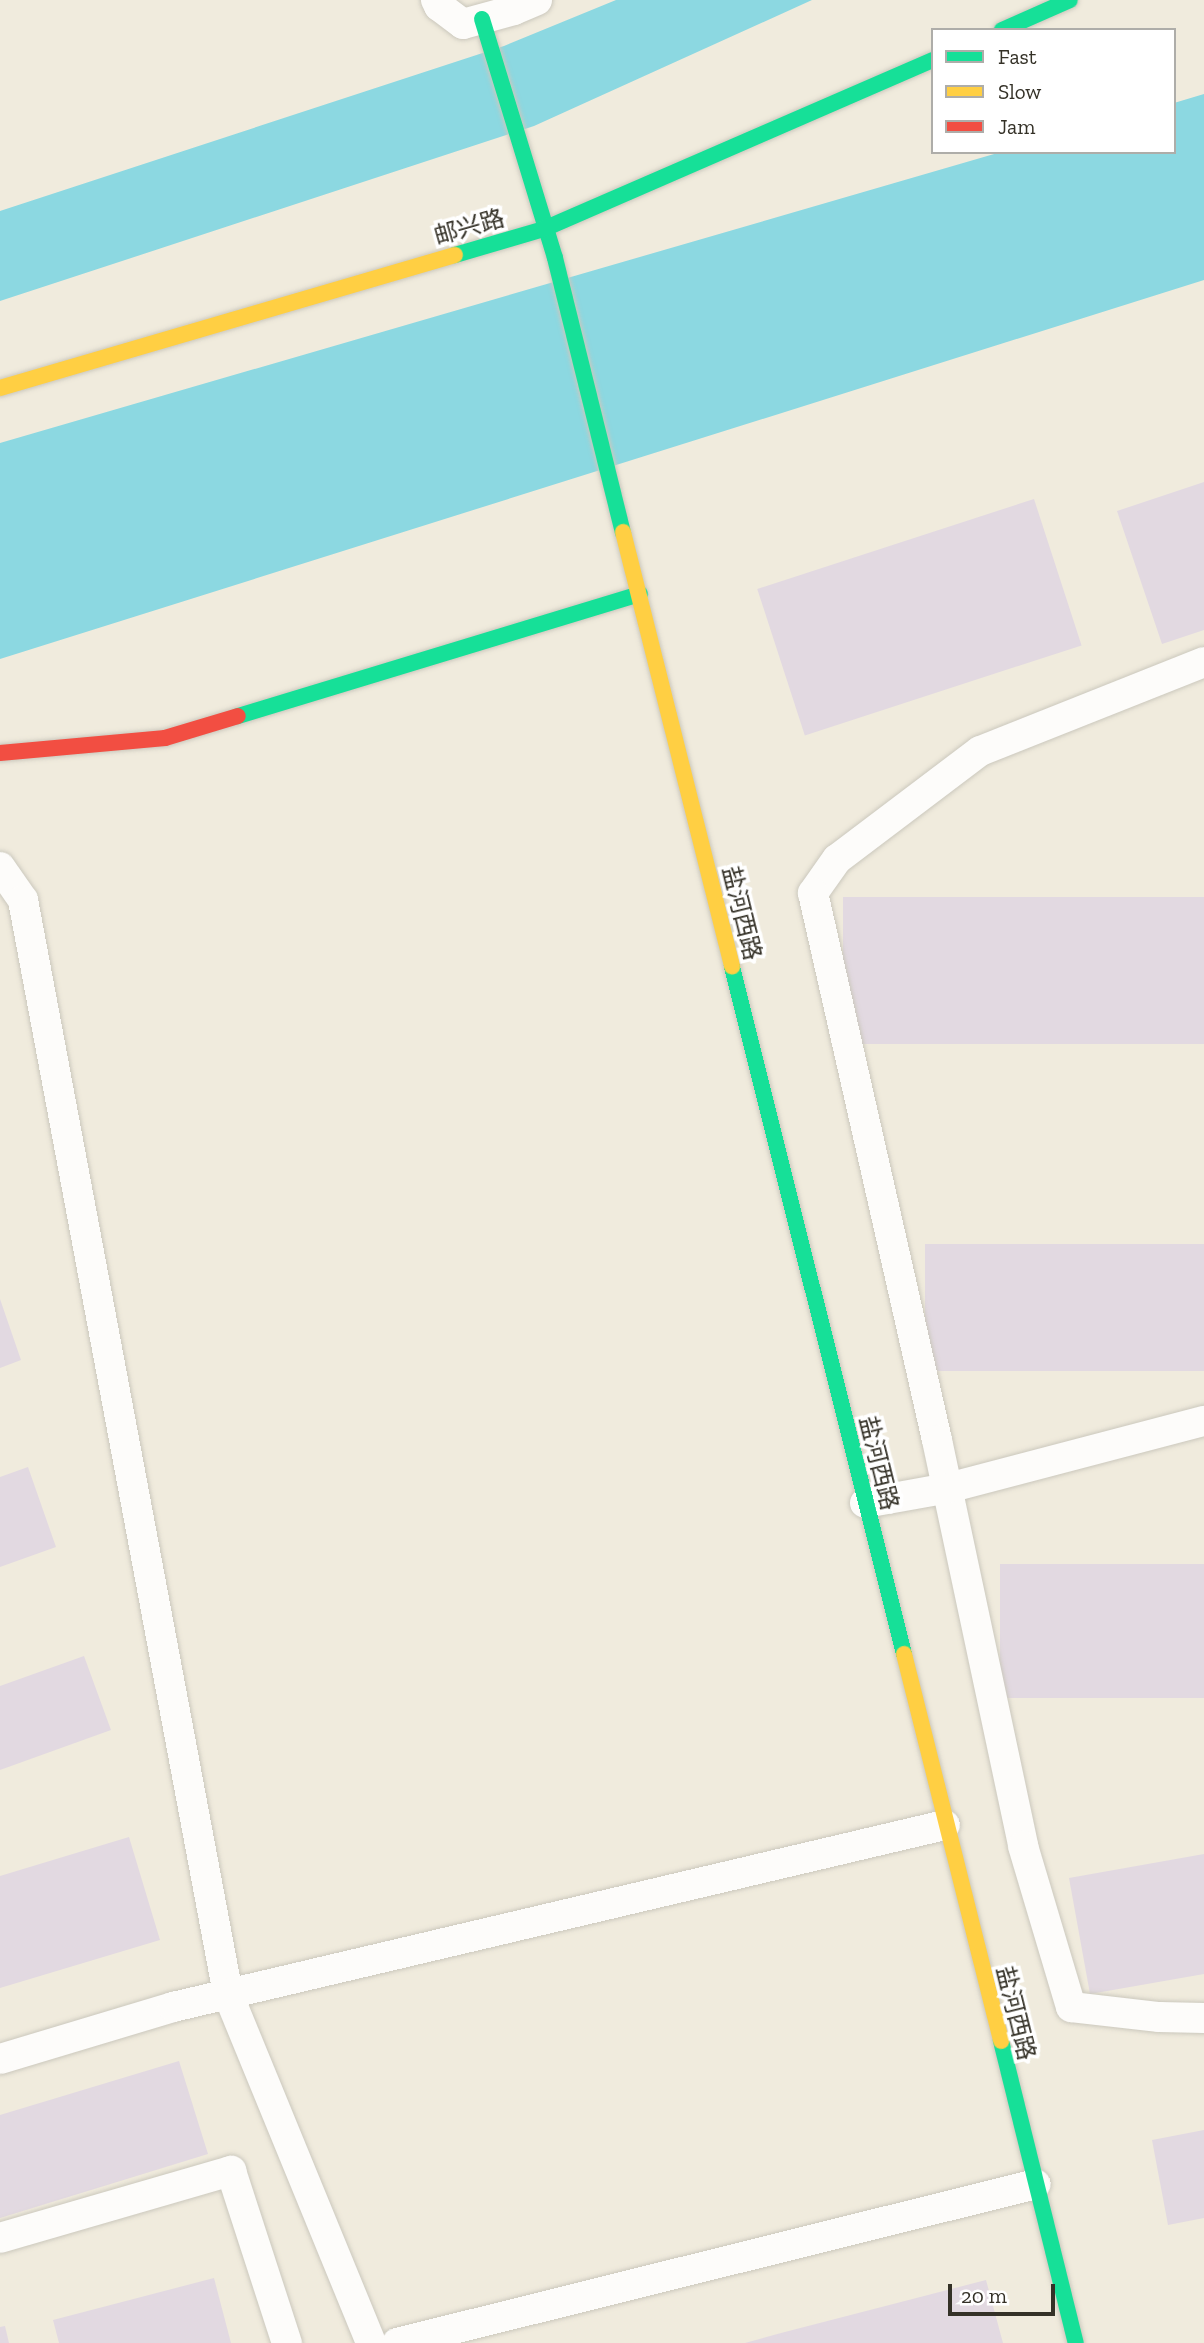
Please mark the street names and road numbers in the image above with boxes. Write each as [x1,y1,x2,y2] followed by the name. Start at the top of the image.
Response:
[430,203,508,251] street label: 邮兴路
[716,863,768,963] street label: 盐河西路
[853,1413,905,1513] street label: 盐河西路
[990,1963,1042,2063] street label: 盐河西路

